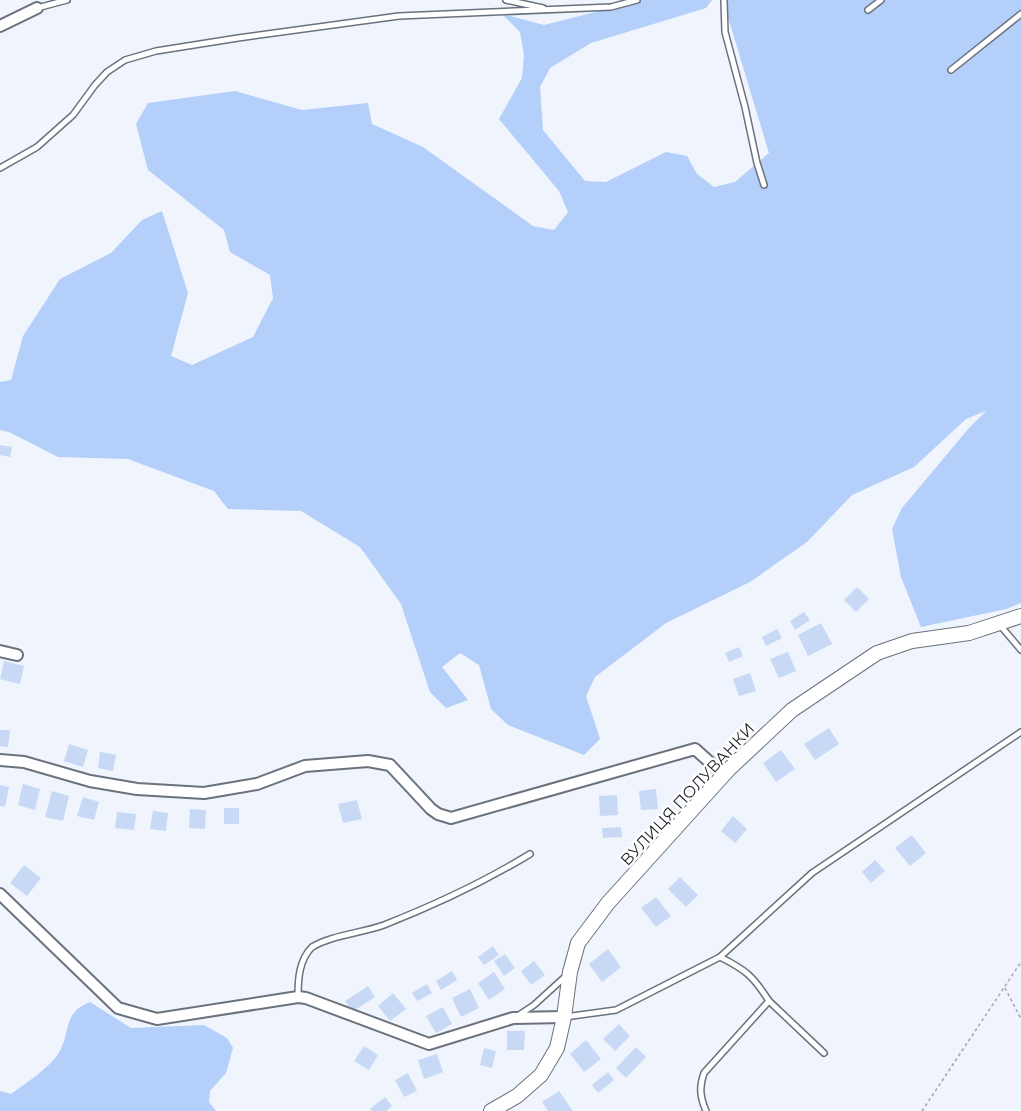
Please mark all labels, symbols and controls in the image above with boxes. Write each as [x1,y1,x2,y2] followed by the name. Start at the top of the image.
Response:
[616,719,758,869] street label: ВУЛИЦЯ ПОЛУВАНКИ

